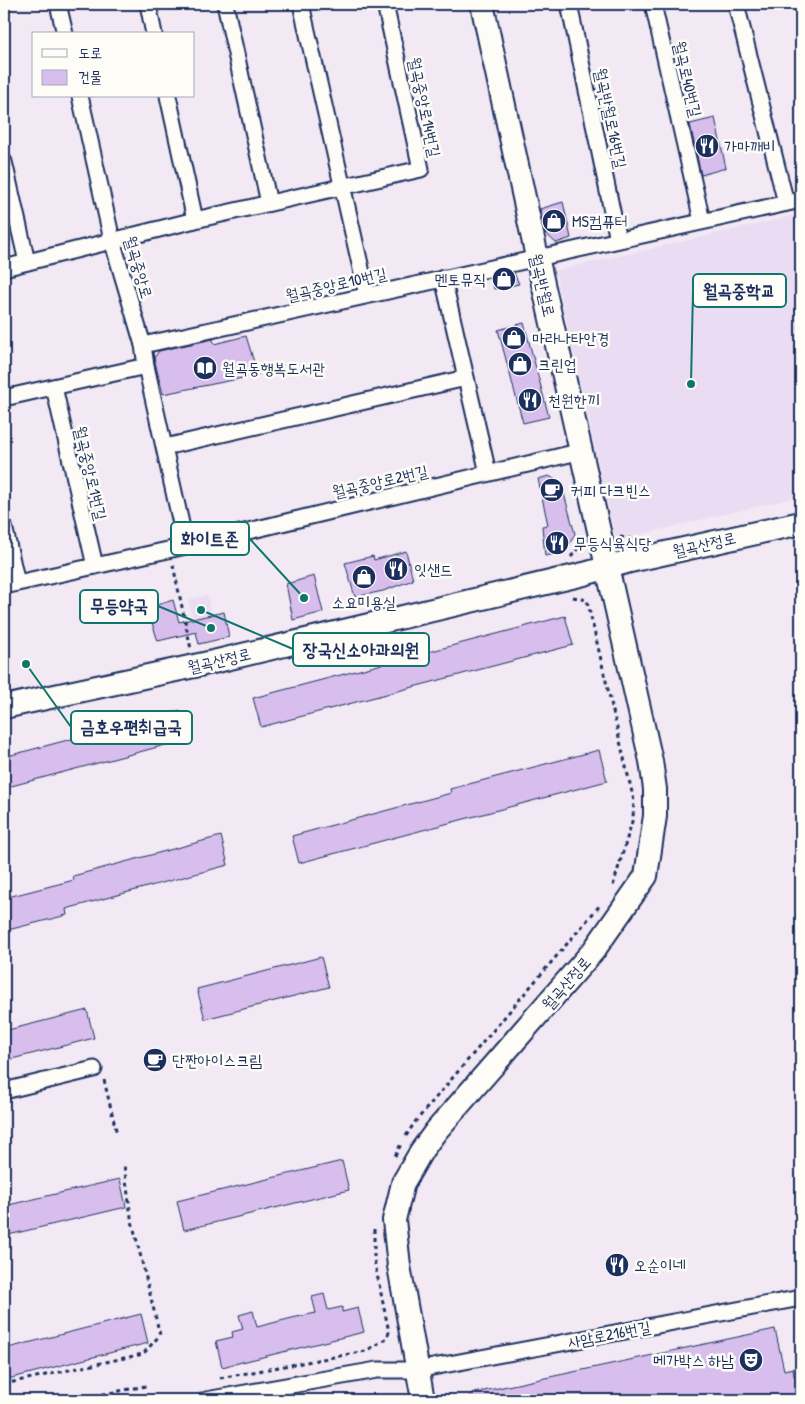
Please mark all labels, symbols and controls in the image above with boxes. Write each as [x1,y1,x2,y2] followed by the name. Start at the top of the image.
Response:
[32,32,195,98] legend
[669,39,707,119] street label: 월곡로40번길
[78,42,102,63] text: 도로
[404,55,446,159] street label: 월곡중앙로14번길
[78,66,102,87] text: 건물
[590,66,632,170] street label: 월곡반월로16번길
[694,133,720,159] restaurant icon: 가마깨비
[724,135,776,157] place label: 가마깨비
[541,208,567,234] shop icon: MS컴퓨터
[572,210,628,232] place label: MS컴퓨터
[120,233,158,301] street label: 월곡중앙로
[525,251,561,319] street label: 월곡반월로
[283,262,389,306] street label: 월곡중앙로10번길
[491,266,517,292] shop icon: 멘토뮤직
[435,268,486,290] place label: 멘토뮤직
[693,274,786,307] callout: 월곡중학교
[703,278,775,303] text: 월곡중학교
[501,325,527,351] shop icon: 마라나타안경
[532,327,609,349] place label: 마라나타안경
[507,351,533,377] shop icon: 크린업
[538,353,577,375] place label: 크린업
[192,355,218,381] library icon: 월곡동행복도서관
[222,357,325,379] place label: 월곡동행복도서관
[517,387,543,413] restaurant icon: 천원한끼
[548,389,600,411] place label: 천원한끼
[69,424,113,522] street label: 월곡중앙로1번길
[330,459,430,503] street label: 월곡중앙로2번길
[539,477,565,503] cafe icon: 커피 다크빈스
[570,479,651,501] place label: 커피 다크빈스
[171,522,249,555] callout: 화이트존
[181,526,239,551] text: 화이트존
[670,526,738,562] street label: 월곡산정로
[544,530,570,556] restaurant icon: 무등식육식당
[574,532,651,554] place label: 무등식육식당
[383,556,409,582] restaurant icon: 잇샌드
[414,558,453,580] place label: 잇샌드
[351,564,377,590] shop icon: 소요미용실
[80,590,158,623] callout: 무등약국
[332,591,396,613] place label: 소요미용실
[90,593,148,618] text: 무등약국
[293,633,429,666] callout: 장국신소아과의원
[302,637,419,662] text: 장국신소아과의원
[185,642,253,678] street label: 월곡산정로
[71,711,192,744] callout: 금호우편취급국
[80,714,182,739] text: 금호우편취급국
[537,951,595,1015] street label: 월곡산정로
[142,1047,168,1073] cafe icon: 단짠아이스크림
[172,1049,262,1071] place label: 단짠아이스크림
[604,1252,630,1278] restaurant icon: 오순이네
[634,1254,686,1276] place label: 오순이네
[566,1315,652,1353] street label: 사암로216번길
[738,1347,764,1373] theatre icon: 메가박스 하남
[653,1349,734,1371] place label: 메가박스 하남

